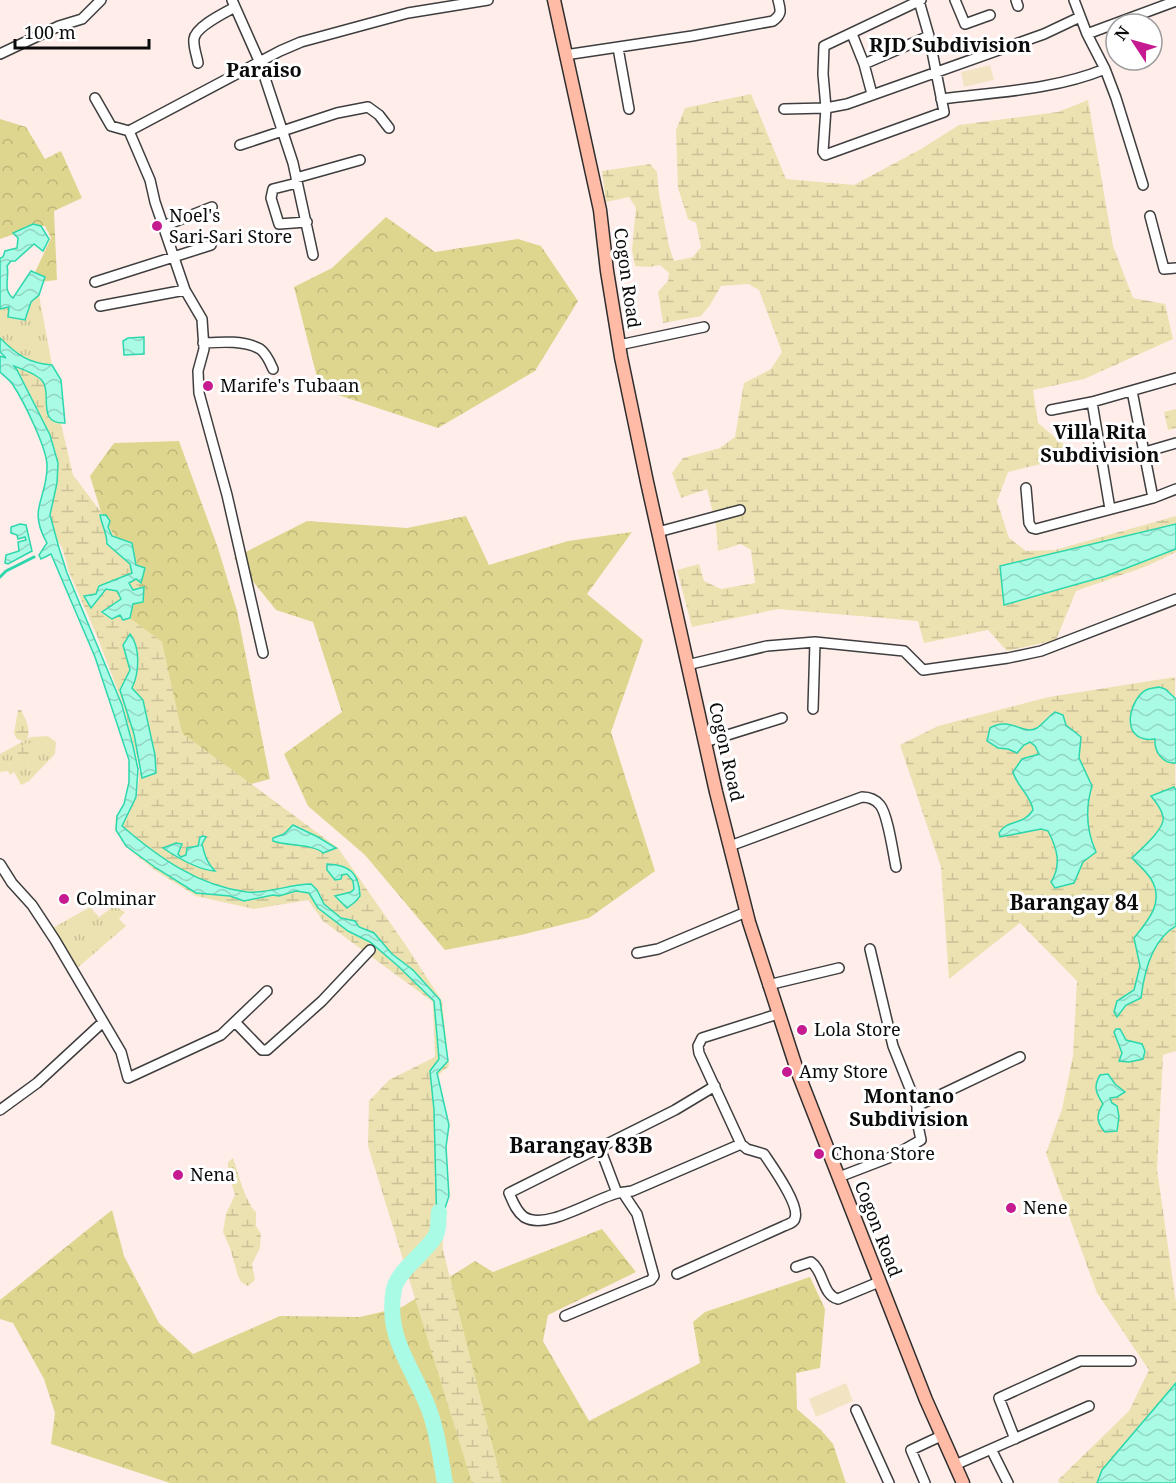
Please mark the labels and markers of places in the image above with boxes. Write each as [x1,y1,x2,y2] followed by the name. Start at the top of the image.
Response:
[169,203,292,248] place label: Noel's Sari-Sari Store
[150,219,164,233] marker: Noel's Sari-Sari Store
[220,373,360,397] place label: Marife's Tubaan
[201,379,215,393] marker: Marife's Tubaan
[76,886,157,910] place label: Colminar
[57,892,71,906] marker: Colminar
[814,1017,901,1041] place label: Lola Store
[795,1023,809,1037] marker: Lola Store
[799,1059,888,1083] place label: Amy Store
[780,1065,794,1079] marker: Amy Store
[831,1141,935,1165] place label: Chona Store
[812,1147,826,1161] marker: Chona Store
[190,1162,235,1186] place label: Nena
[171,1168,185,1182] marker: Nena
[1023,1195,1068,1219] place label: Nene
[1004,1201,1018,1215] marker: Nene

